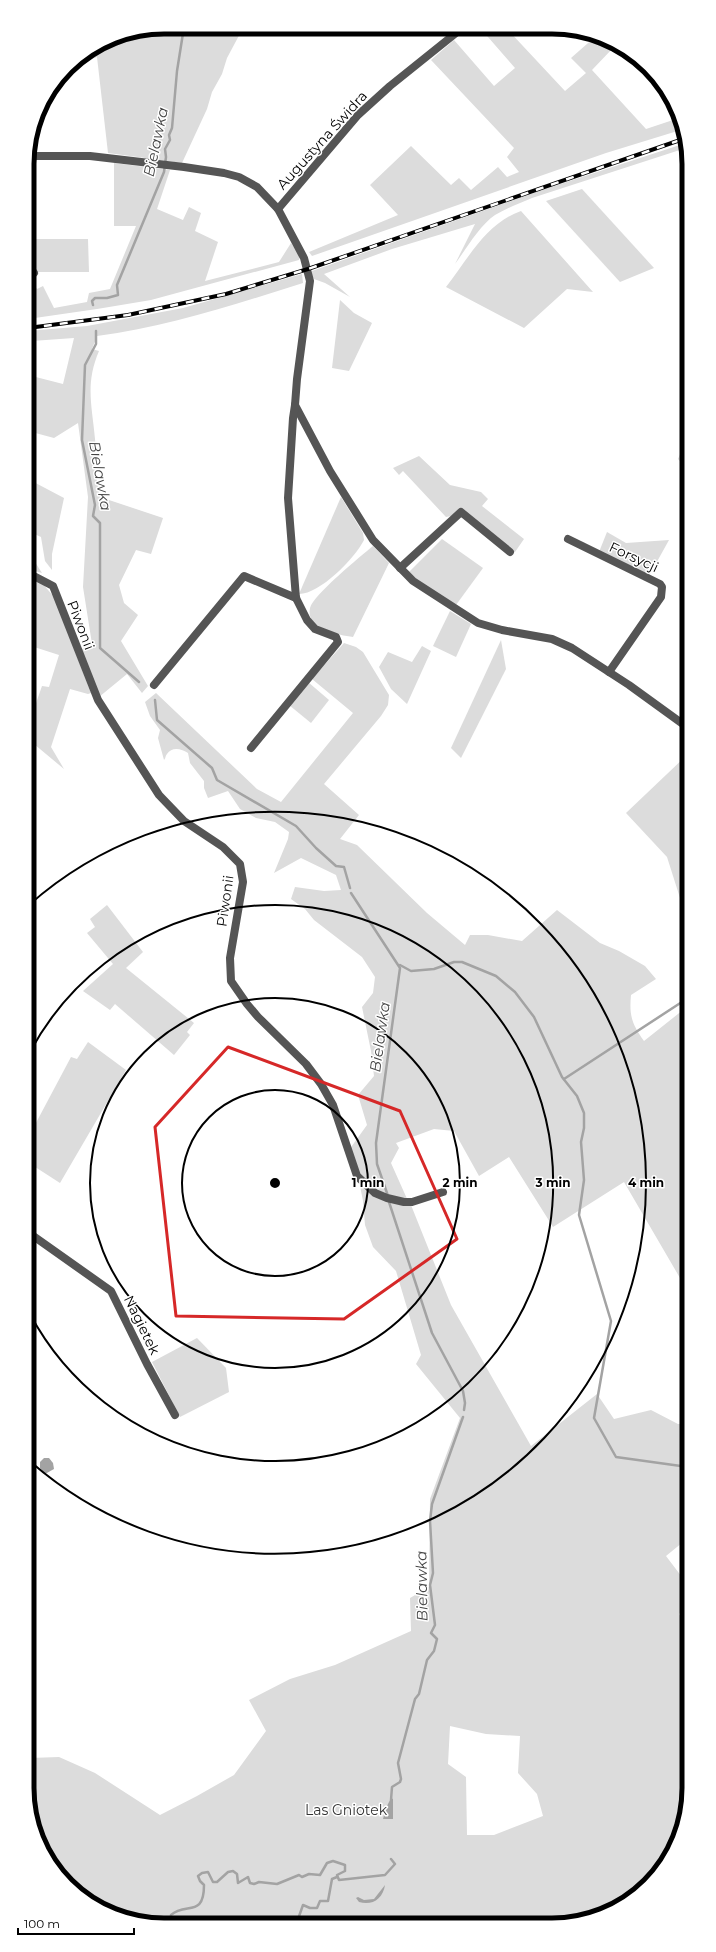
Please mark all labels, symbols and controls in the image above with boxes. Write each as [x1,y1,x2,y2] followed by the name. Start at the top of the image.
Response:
[273,87,371,193] street label: Augustyna Świdra
[139,105,172,178] water label: Bielawka
[85,440,116,512] water label: Bielawka
[606,538,662,576] street label: Forsycji
[63,598,99,652] street label: Piwonii
[212,874,238,928] street label: Piwonii
[365,1001,394,1073] water label: Bielawka
[352,1175,384,1190] text: 1 min
[443,1175,477,1190] text: 2 min
[535,1175,571,1190] text: 3 min
[628,1175,664,1190] text: 4 min
[268,1176,282,1190] centre of rings
[120,1292,164,1358] street label: Nagietek
[411,1551,432,1621] water label: Bielawka
[305,1801,388,1819] park label: Las Gniotek
[18,1910,134,1936] scale bar
[24,1916,60,1931] text: 100 m

